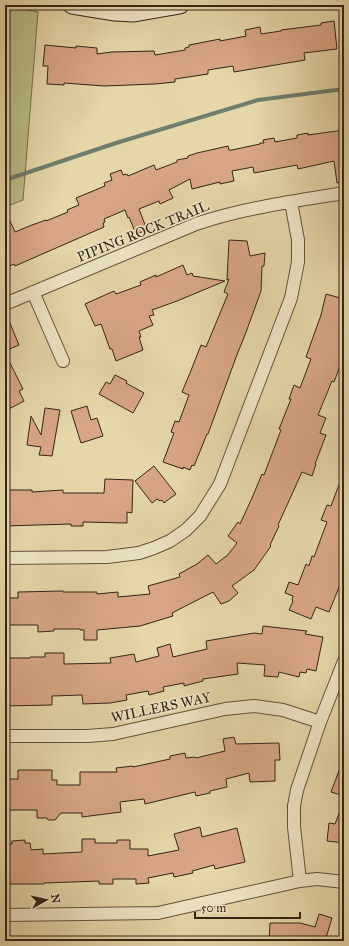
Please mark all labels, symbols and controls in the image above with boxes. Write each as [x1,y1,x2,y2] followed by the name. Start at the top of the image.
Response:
[75,197,212,266] street label: PIPING ROCK TRAIL
[110,688,214,726] street label: WILLERS WAY
[26,880,66,920] north arrow
[48,893,63,905] text: N
[195,894,300,920] scale bar
[201,901,226,915] text: 50 m

